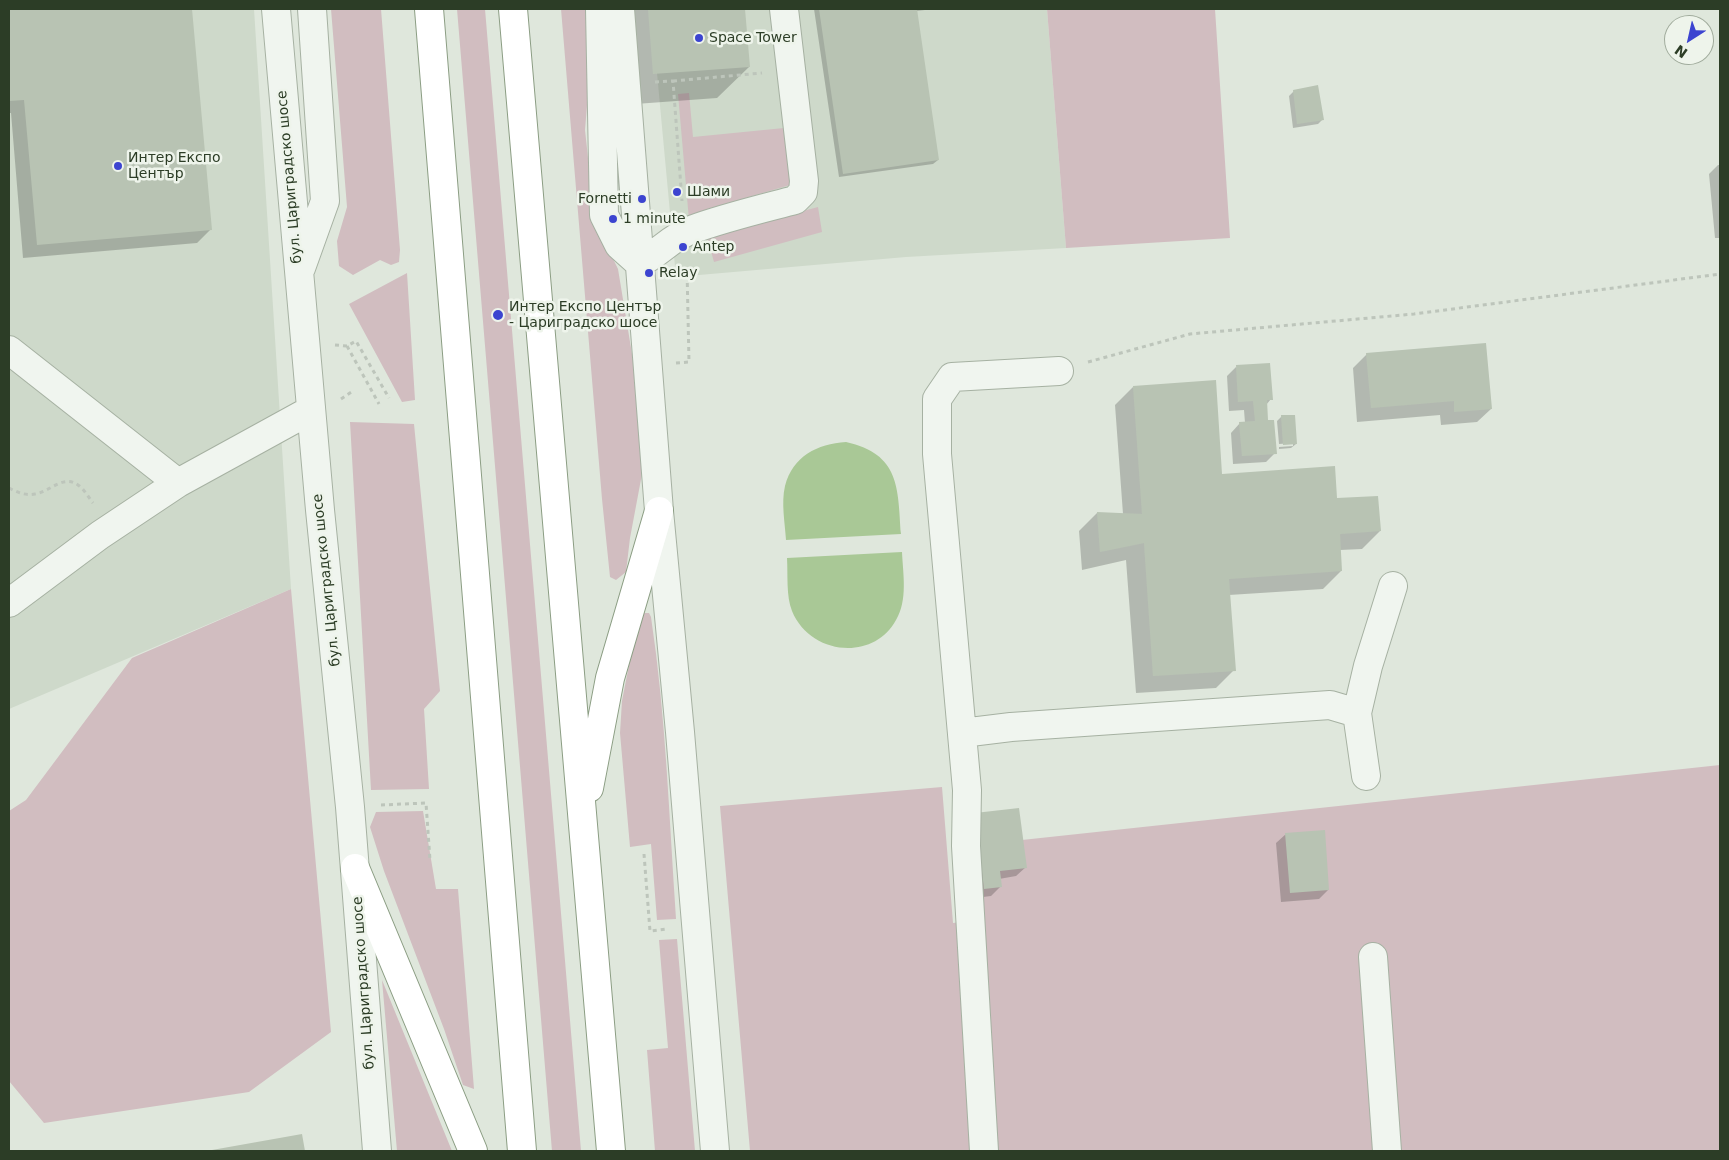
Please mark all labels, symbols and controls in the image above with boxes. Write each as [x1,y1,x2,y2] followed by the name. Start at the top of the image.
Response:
[1664,15,1714,65] north arrow
[709,30,797,46] place label: Space Tower
[693,32,705,44] marker: Space Tower
[1672,42,1690,61] text: N
[274,90,306,264] street label: бул. Цариградско шосе
[128,150,220,182] place label: Интер Експо Център
[112,160,124,172] marker: Интер Експо Център
[687,184,730,200] place label: Шами
[671,186,683,198] marker: Шами
[578,191,632,207] place label: Fornetti
[636,193,648,205] marker: Fornetti
[623,211,686,227] place label: 1 minute
[607,213,619,225] marker: 1 minute
[693,239,734,255] place label: Antep
[677,241,689,253] marker: Antep
[659,265,697,281] place label: Relay
[643,267,655,279] marker: Relay
[509,299,661,332] place label: Интер Експо Център - Цариградско шосе
[491,308,505,322] marker: Интер Експо Център - Цариградско шосе
[310,493,344,667] street label: бул. Цариградско шосе
[350,896,378,1070] street label: бул. Цариградско шосе

